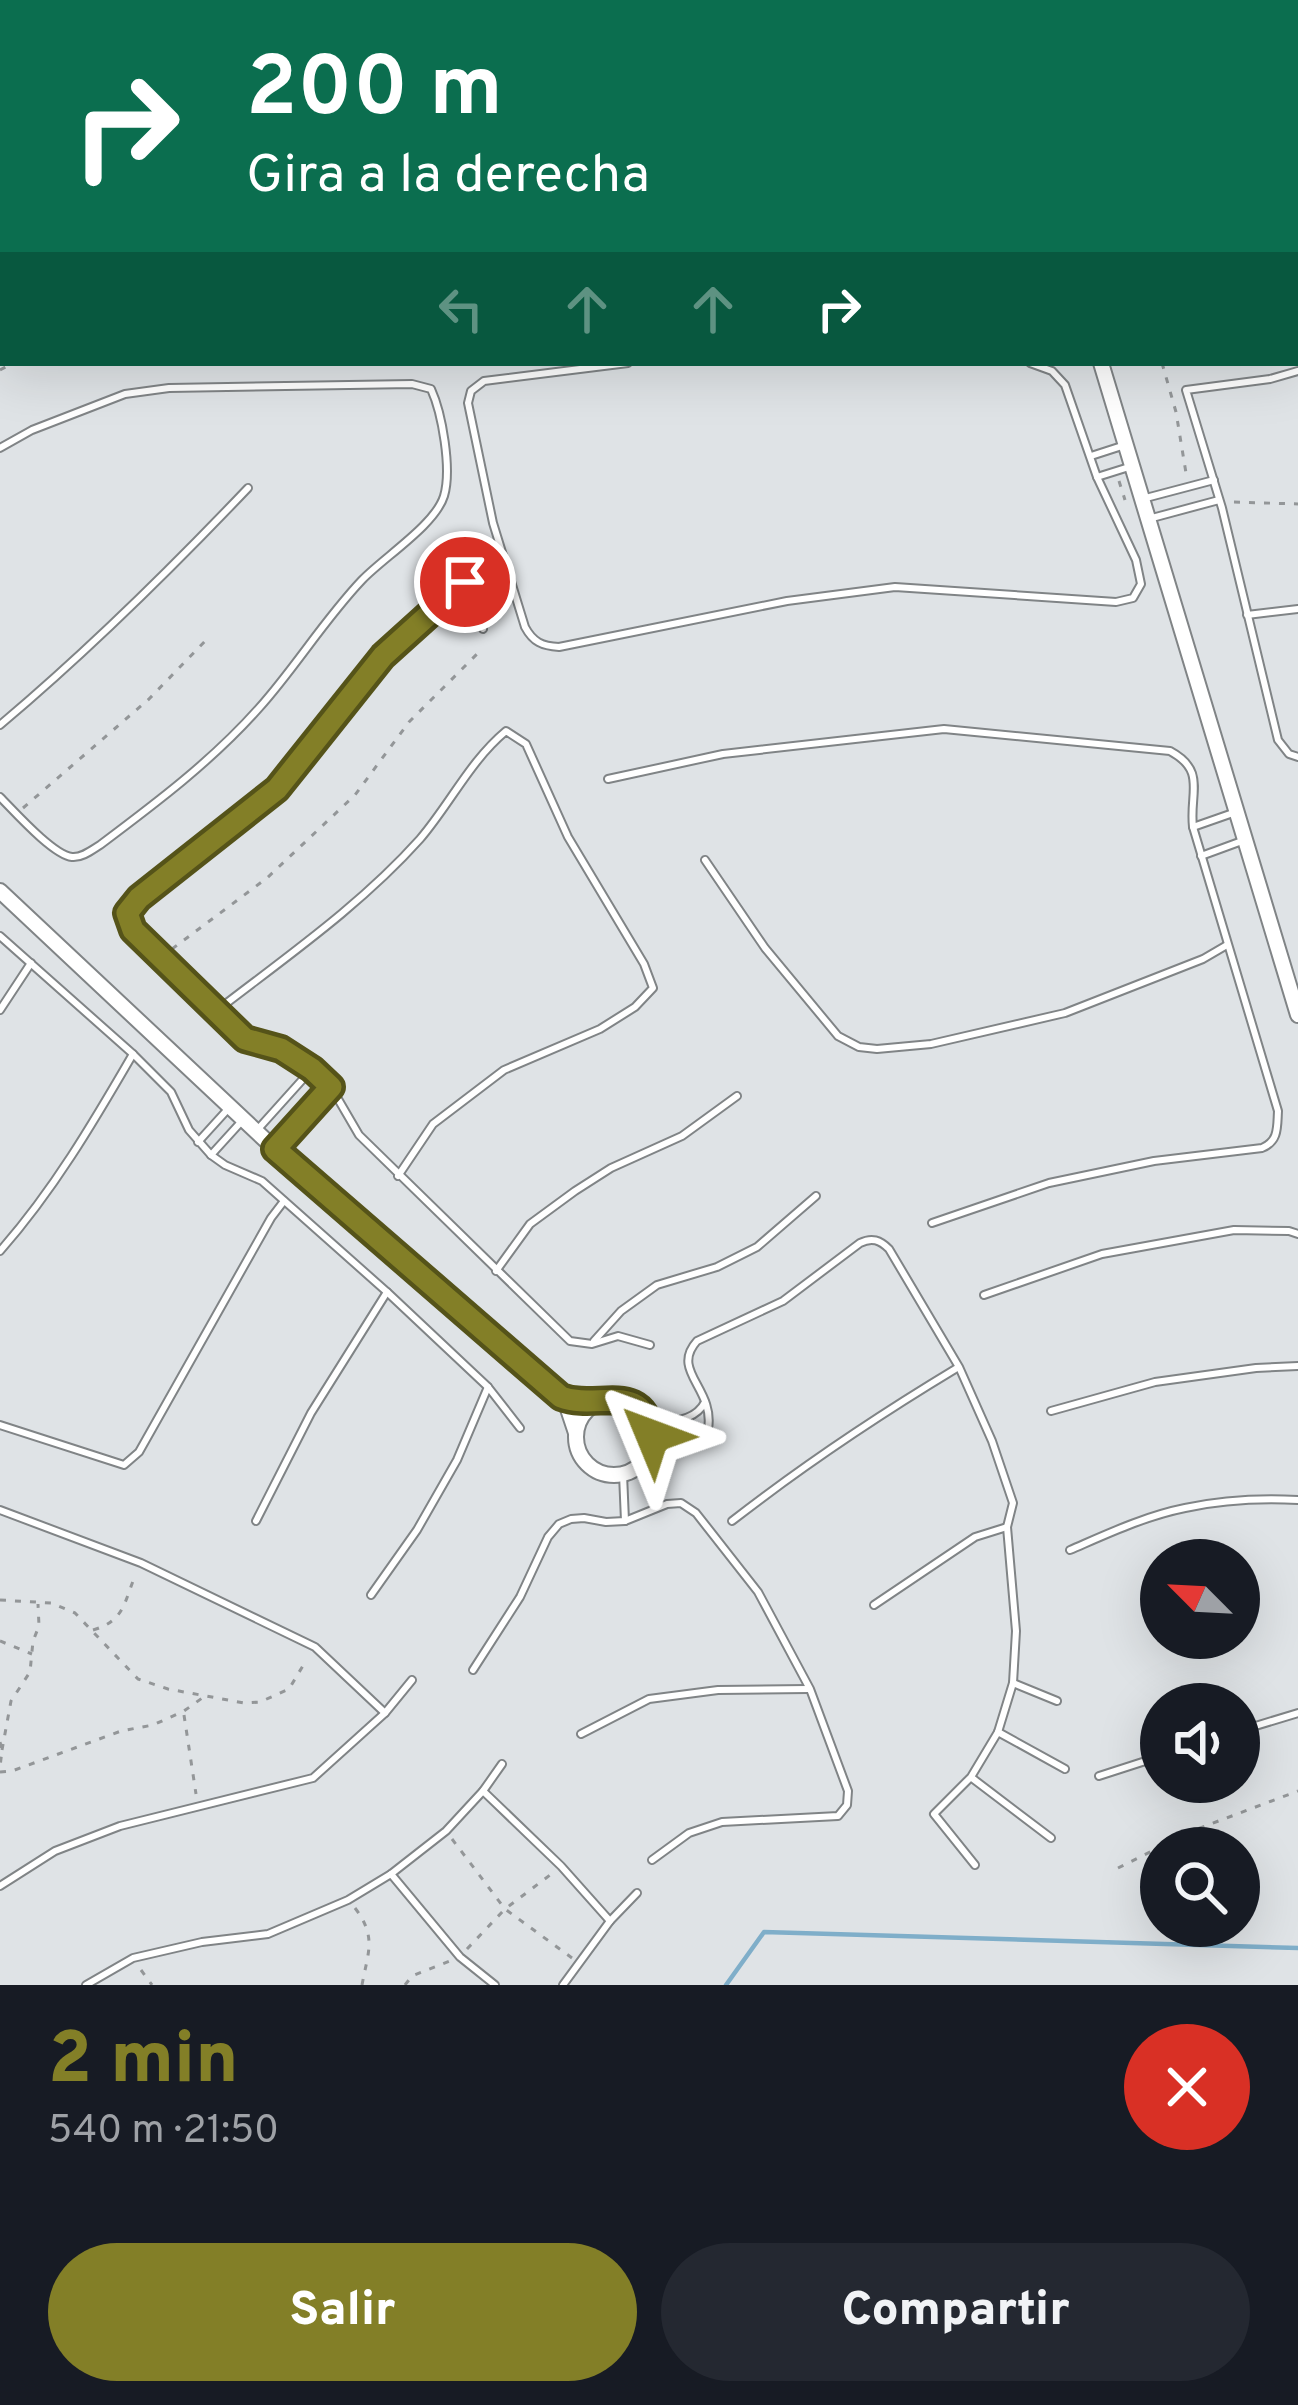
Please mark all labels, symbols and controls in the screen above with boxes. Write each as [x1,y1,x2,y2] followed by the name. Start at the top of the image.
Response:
[246,39,503,145] text: 200 m
[48,48,204,204] icon: right
[246,143,650,212] text: Gira a la derecha
[428,276,494,342] icon: left
[554,276,620,342] icon: ahead
[680,276,746,342] icon: ahead
[806,276,872,342] icon: right
[414,531,516,633] pin
[432,549,498,615] icon: arrive
[589,1373,715,1499] position arrow
[1140,1539,1260,1659] north arrow
[1140,1539,1260,1947] map controls
[1140,1683,1260,1803] button: sound
[1140,1827,1260,1947] button: search
[48,2017,238,2109] text: 2 min
[1124,2024,1250,2150] button: close
[48,2108,279,2157] text: 540 m · 21:50
[48,2243,637,2381] button: Salir
[661,2243,1250,2381] button: Compartir

